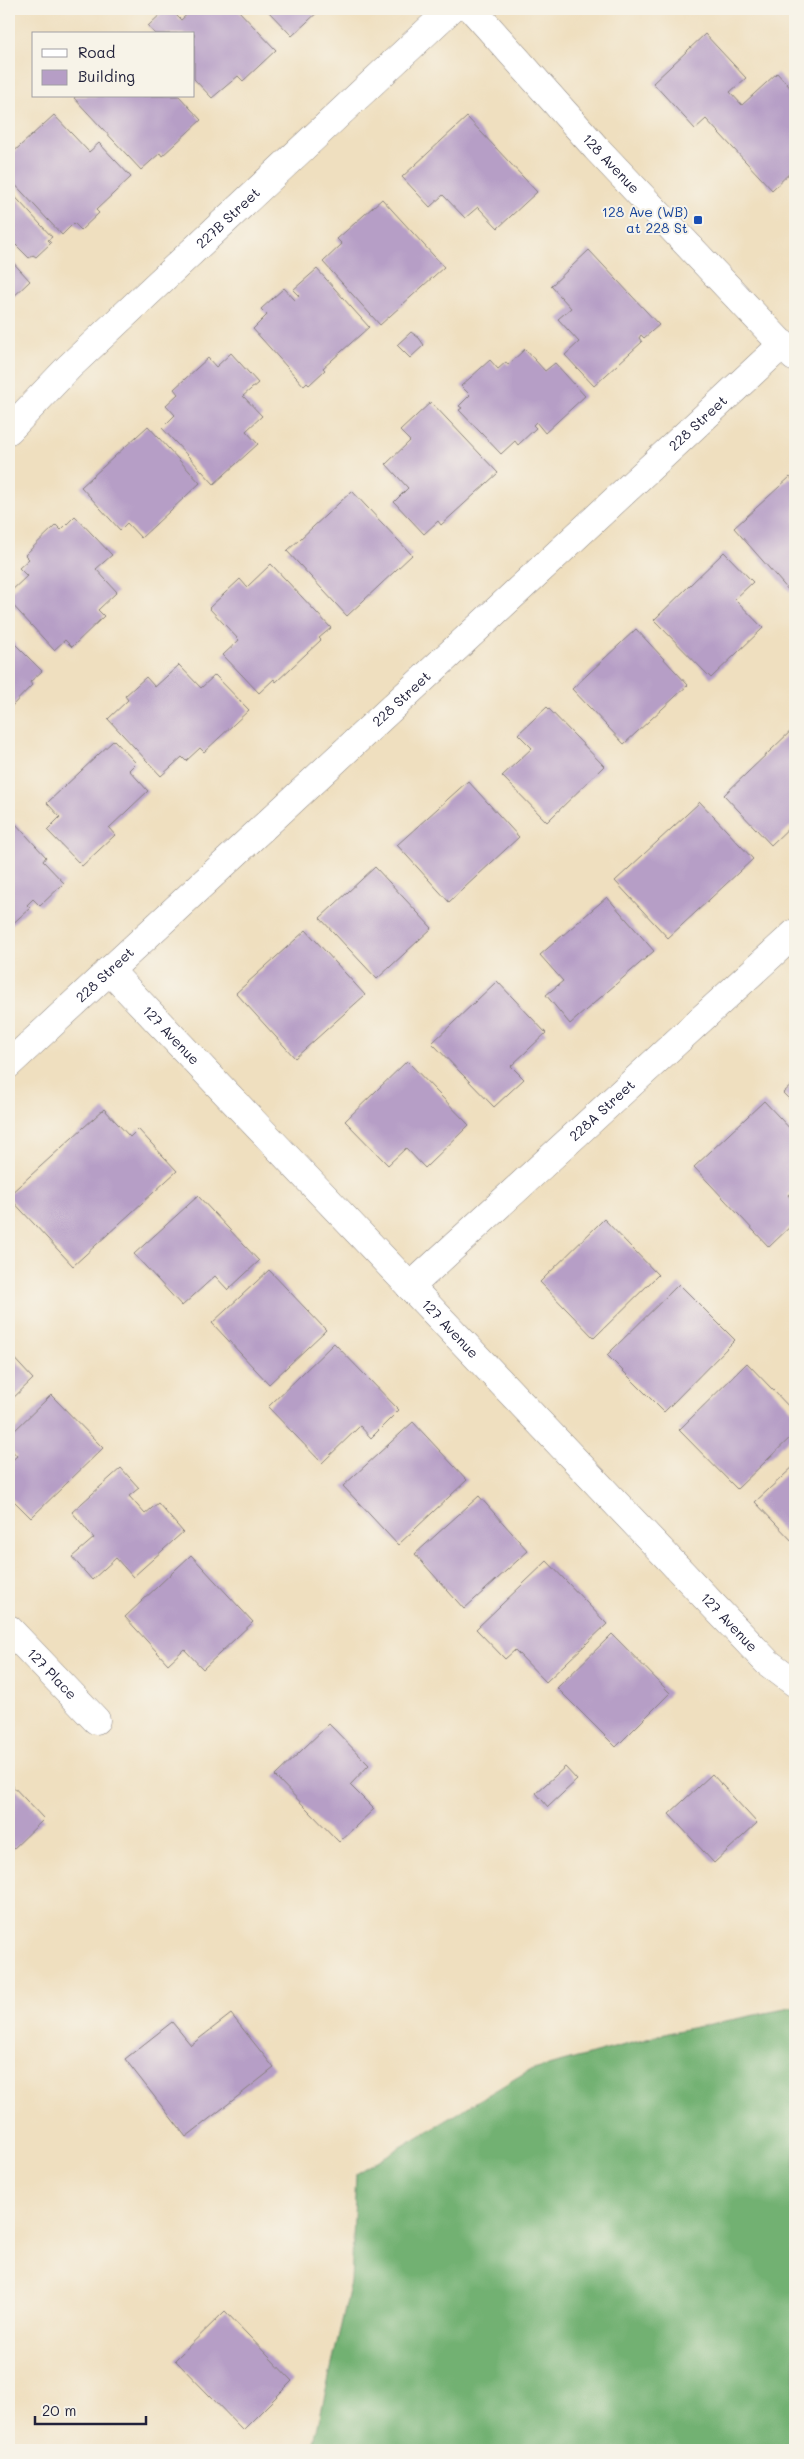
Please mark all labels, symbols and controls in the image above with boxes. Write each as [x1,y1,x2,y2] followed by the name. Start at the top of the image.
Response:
[32,32,195,98] legend
[78,42,115,62] text: Road
[78,66,135,86] text: Building
[579,129,644,197] street label: 128 Avenue
[192,183,264,252] street label: 227B Street
[602,202,688,237] place label: 128 Ave (WB) at 228 St
[692,214,704,226] marker: 128 Ave (WB) at 228 St
[664,391,731,455] street label: 228 Street
[368,667,434,730] street label: 228 Street
[71,943,138,1006] street label: 228 Street
[139,1001,204,1069] street label: 127 Avenue
[565,1075,639,1145] street label: 228A Street
[418,1295,483,1362] street label: 127 Avenue
[697,1588,762,1656] street label: 127 Avenue
[23,1644,81,1703] street label: 127 Place
[35,2394,146,2426] scale bar
[42,2400,76,2420] text: 20 m

